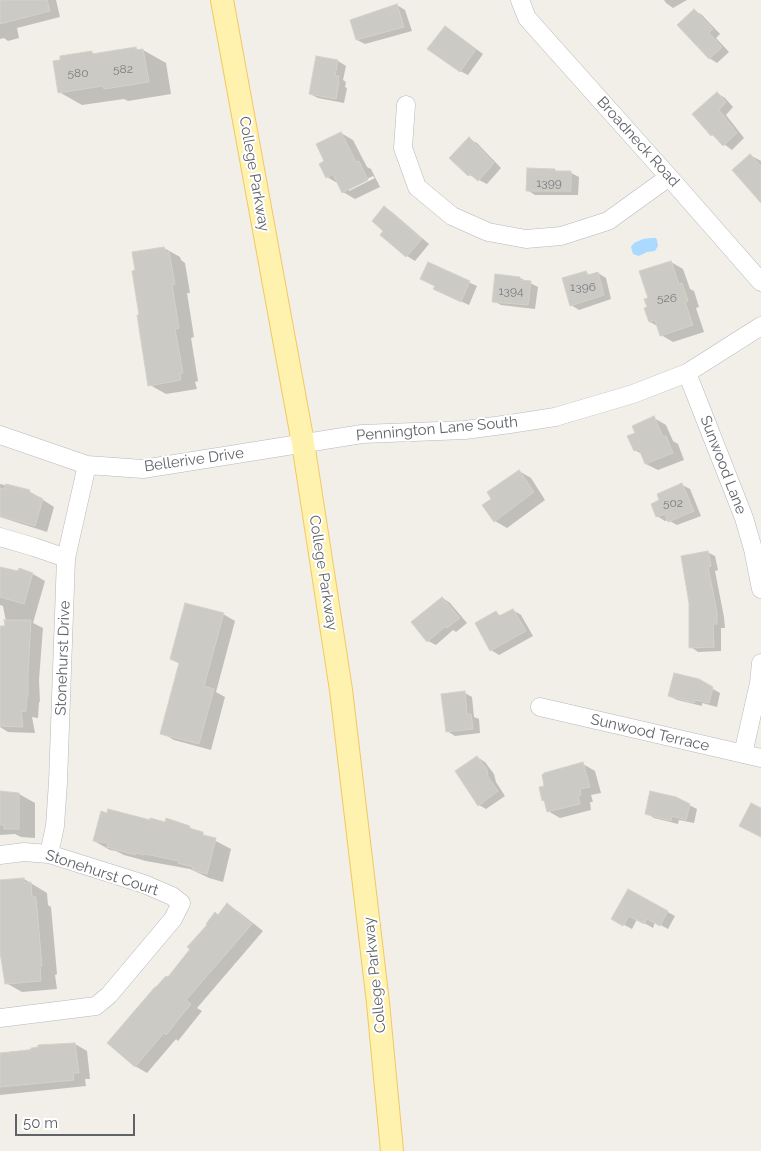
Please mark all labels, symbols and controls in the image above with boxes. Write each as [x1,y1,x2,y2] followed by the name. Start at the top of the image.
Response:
[113,62,133,76] house number: 582
[68,66,88,80] house number: 580
[593,93,683,191] street label: Broadneck Road
[235,115,273,233] street label: College Parkway
[536,176,562,190] house number: 1399
[570,280,596,294] house number: 1396
[498,284,524,298] house number: 1394
[657,291,677,305] house number: 526
[355,413,519,445] street label: Pennington Lane South
[696,413,750,517] street label: Sunwood Lane
[143,444,245,476] street label: Bellerive Drive
[663,496,683,510] house number: 502
[305,514,341,632] street label: College Parkway
[52,600,74,716] street label: Stonehurst Drive
[589,711,711,755] street label: Sunwood Terrace
[43,846,161,900] street label: Stonehurst Court
[360,916,390,1034] street label: College Parkway
[18,1104,138,1136] scale bar
[23,1114,58,1132] text: 50 m

